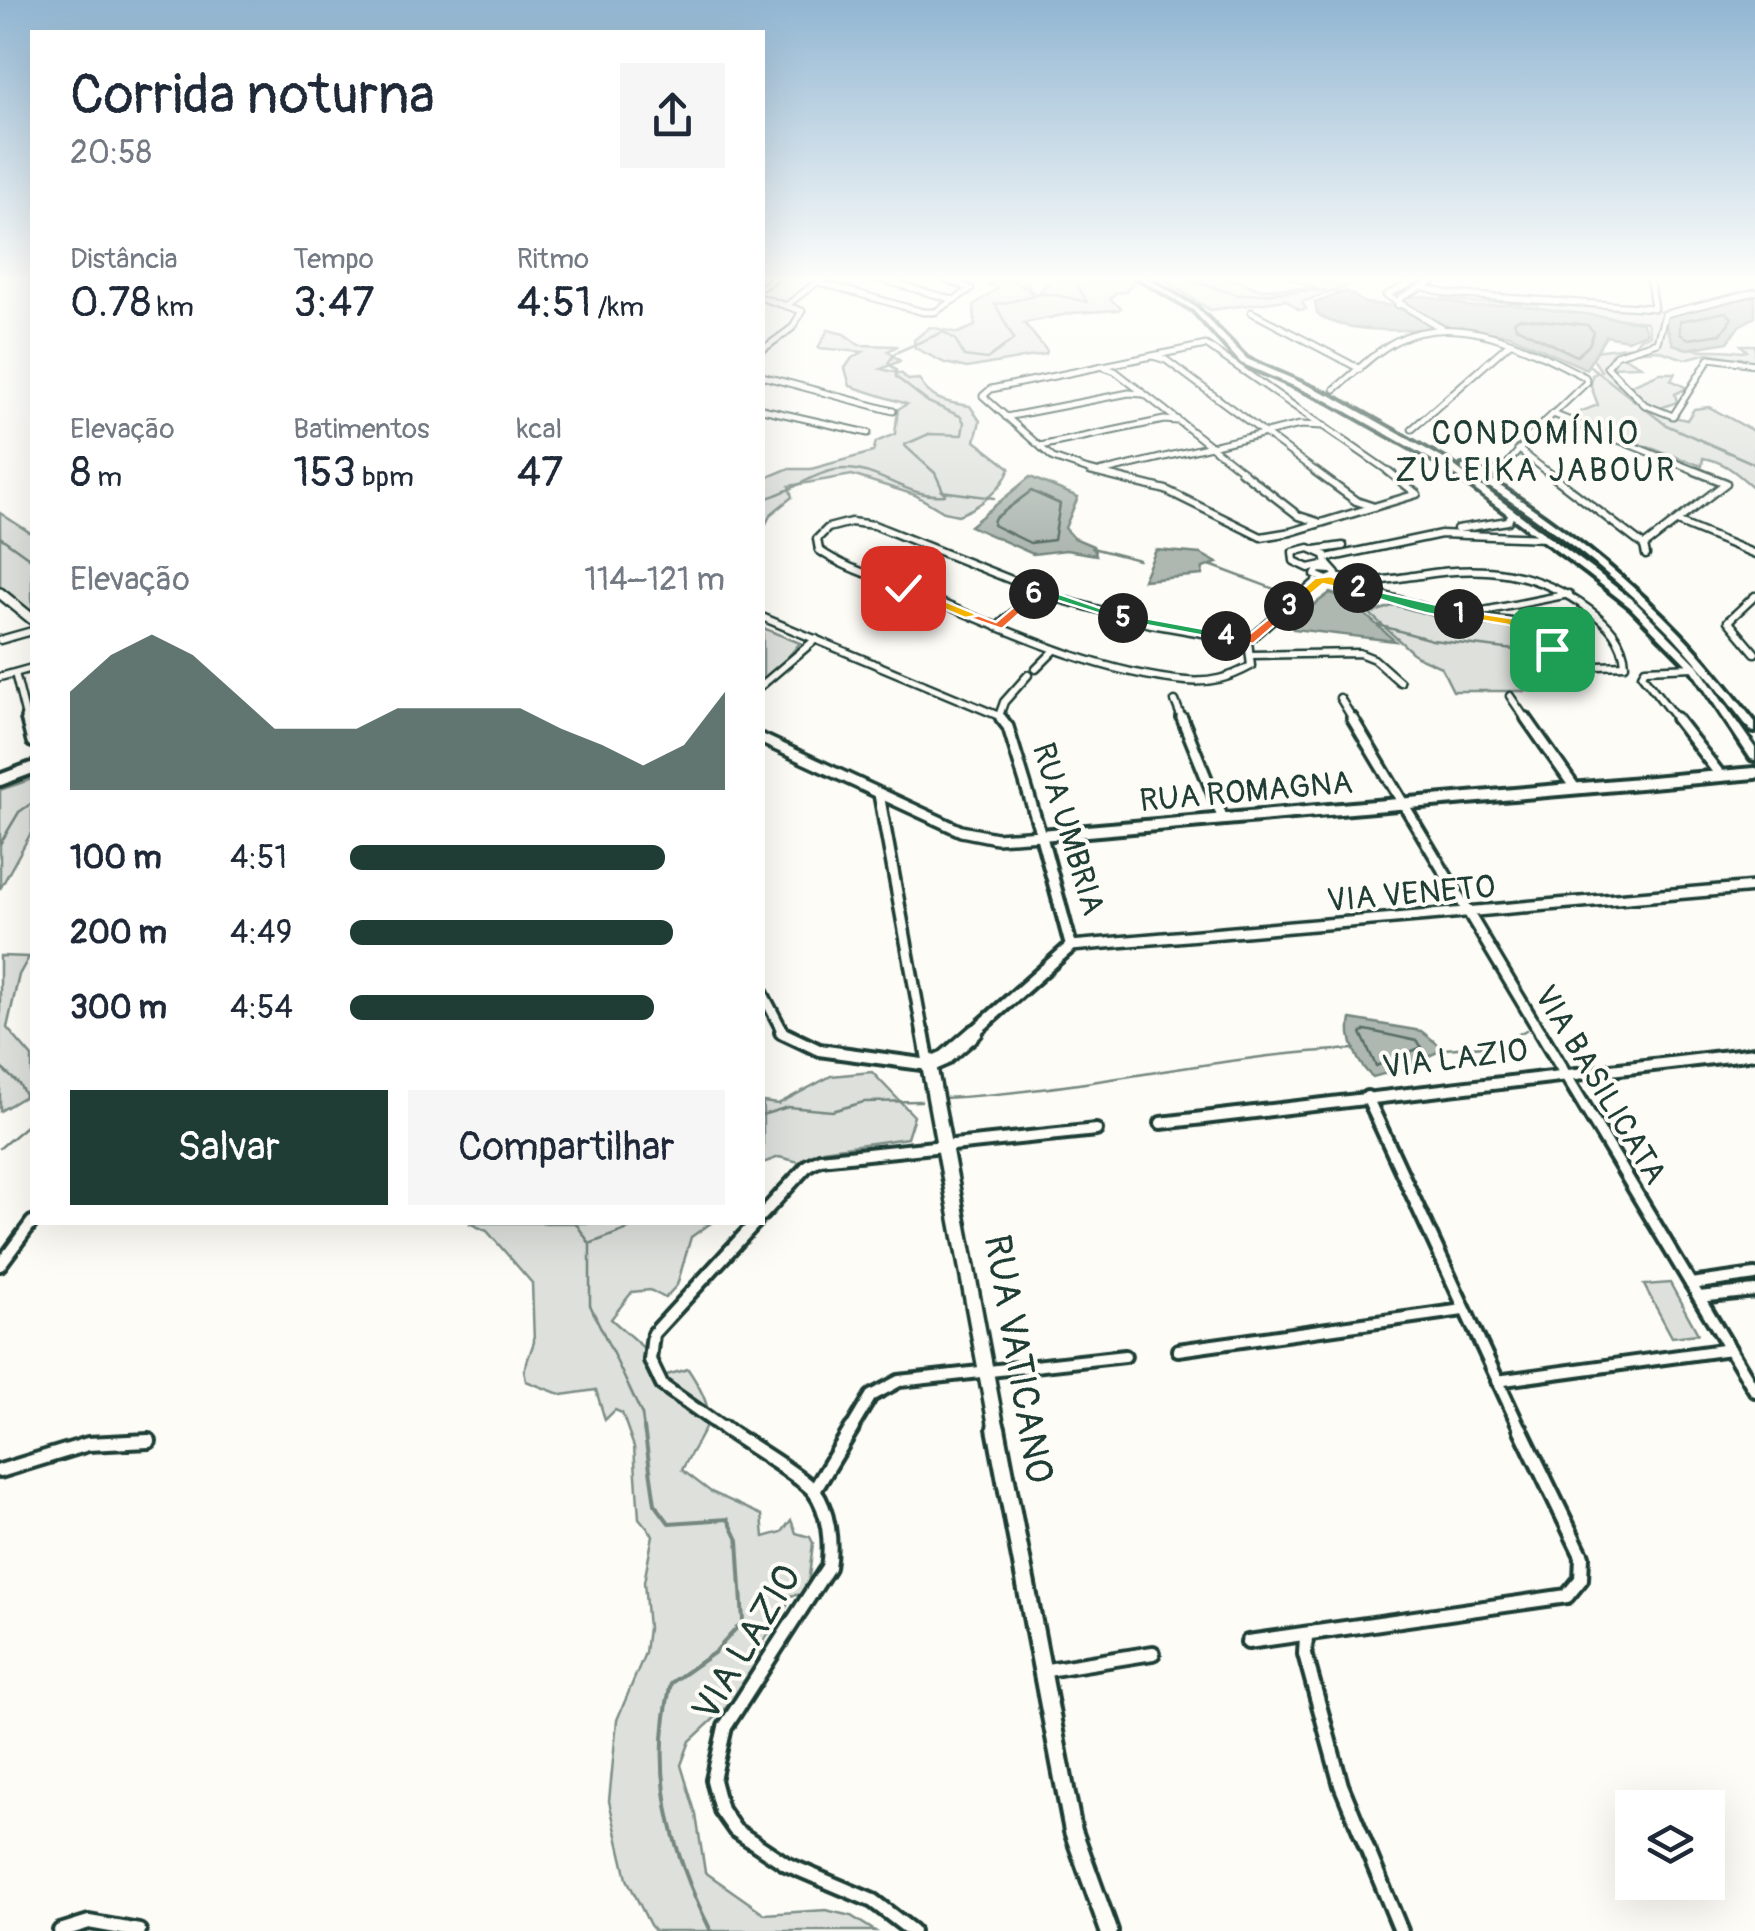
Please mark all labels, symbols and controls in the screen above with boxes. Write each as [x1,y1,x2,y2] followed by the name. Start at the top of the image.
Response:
[70,61,435,130] text: Corrida noturna
[620,63,725,168] button: share
[70,133,152,173] text: 20:58
[70,242,177,277] text: Distância
[293,242,374,277] text: Tempo
[517,242,589,277] text: Ritmo
[70,277,151,329] text: 0.78
[293,277,375,329] text: 3:47
[517,277,591,329] text: 4:51
[151,290,194,325] text: km
[591,290,644,325] text: /km
[70,412,175,447] text: Elevação
[293,412,429,447] text: Batimentos
[517,412,562,447] text: kcal
[1395,413,1677,491] district label: CONDOMÍNIO ZULEIKA JABOUR
[70,447,91,499] text: 8
[293,447,356,499] text: 153
[517,447,563,499] text: 47
[91,460,122,495] text: m
[356,460,414,495] text: bpm
[861,546,946,631] pin
[70,560,190,600] text: Elevação
[584,560,725,600] text: 114–121 m
[876,561,931,616] icon: check
[1333,563,1383,613] pin: 2
[1009,569,1059,619] pin: 6
[1350,570,1366,605] text: 2
[1026,576,1042,611] text: 6
[1264,581,1314,631] pin: 3
[1281,588,1297,623] text: 3
[1434,589,1484,639] pin: 1
[1098,593,1148,643] pin: 5
[1454,596,1464,631] text: 1
[1115,600,1131,635] text: 5
[1510,607,1595,692] pin
[1201,611,1251,661] pin: 4
[1218,618,1234,653] text: 4
[1525,622,1580,677] icon: arrive
[1023,738,1113,920] street label: RUA UMBRIA
[1138,763,1354,821] street label: RUA ROMAGNA
[70,838,162,878] text: 100 m
[230,838,287,878] text: 4:51
[1325,867,1497,921] street label: VIA VENETO
[70,913,167,953] text: 200 m
[230,913,292,953] text: 4:49
[1525,978,1675,1192] street label: VIA BASILICATA
[70,988,167,1028] text: 300 m
[230,988,293,1028] text: 4:54
[1380,1030,1530,1088] street label: VIA LAZIO
[70,1090,388,1205] button: Salvar
[408,1090,725,1205] button: Compartilhar
[973,1231,1063,1487] street label: RUA VATICANO
[682,1556,812,1730] street label: VIA LAZIO
[1615,1790,1725,1900] map controls
[1615,1790,1725,1900] button: layers

